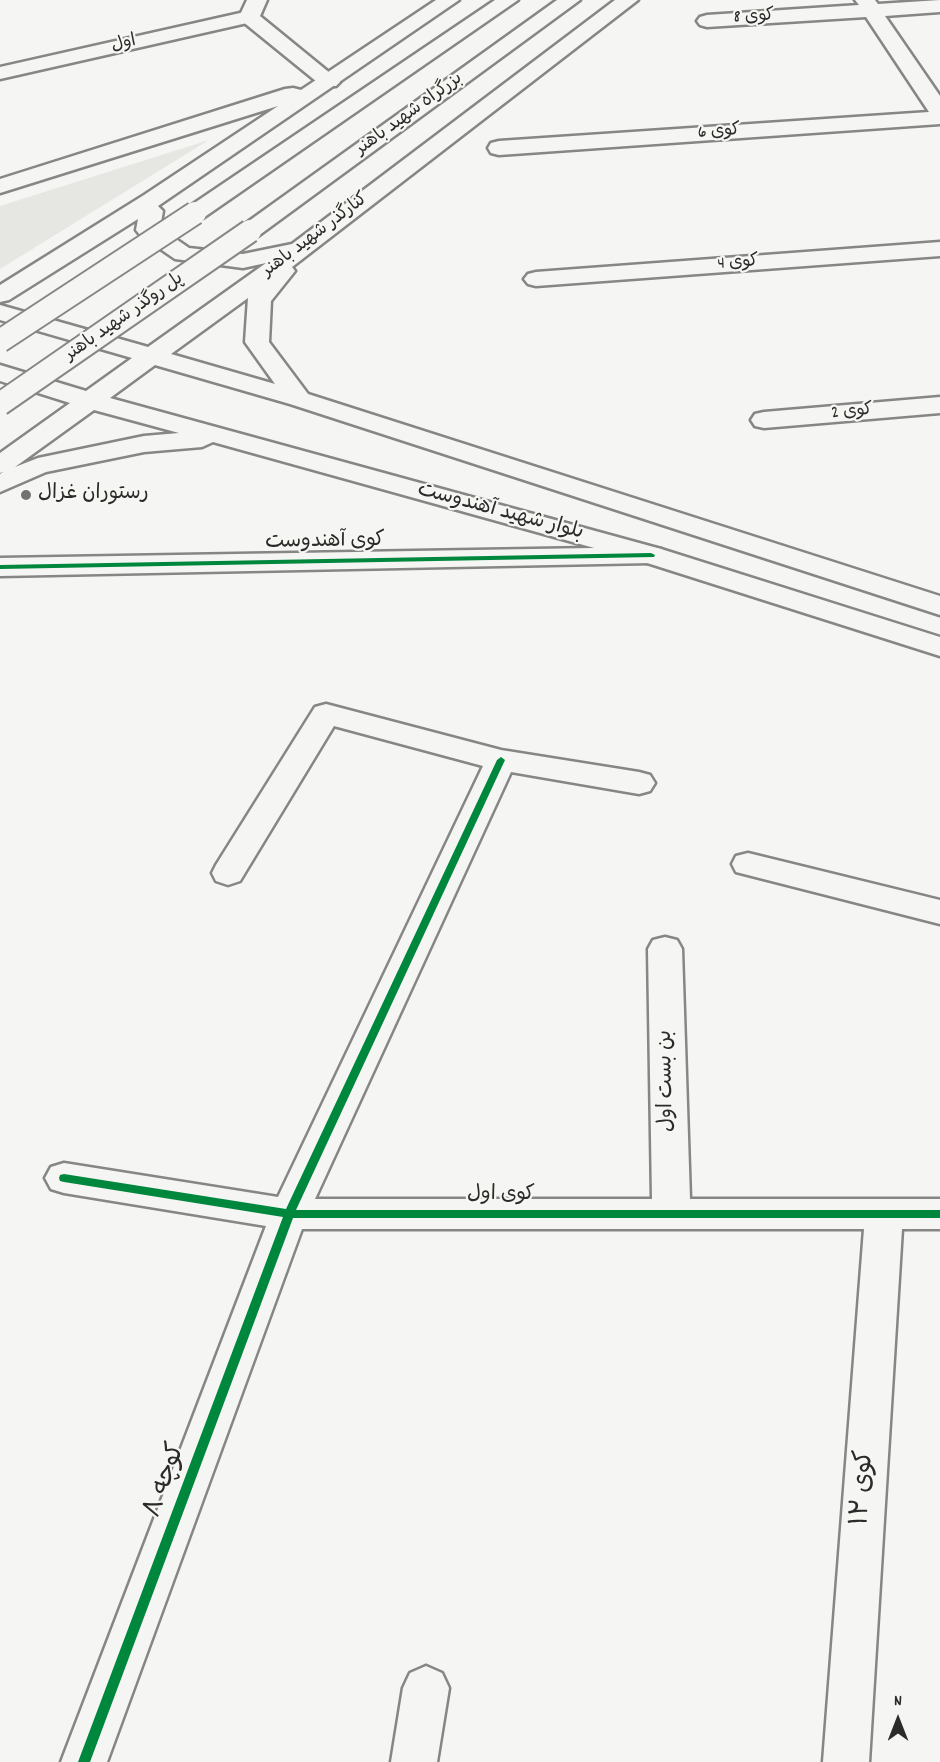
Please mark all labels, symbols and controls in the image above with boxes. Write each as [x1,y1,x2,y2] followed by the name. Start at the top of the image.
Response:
[733,6,775,30] street label: کوی 8
[109,32,139,58] street label: اول
[352,69,468,161] street label: بزرگراه شهید باهنر
[697,121,741,145] street label: کوی 6
[259,189,373,283] street label: کنارگذر شهید باهنر
[717,252,759,276] street label: کوی 4
[62,269,188,367] street label: پل روگذر شهید باهنر
[830,400,874,426] street label: کوی 2
[414,479,586,547] street label: بلوار شهید آهندوست
[38,482,149,508] place label: رستوران غزال
[19,488,33,502] marker: رستوران غزال
[265,529,385,557] street label: کوی آهندوست
[655,1030,681,1132] street label: بن بست اول
[467,1183,535,1209] street label: کوی اول
[139,1439,195,1523] street label: کوچه ۸
[847,1449,883,1527] street label: کوی ۱۲
[868,1690,928,1750] north arrow
[894,1690,902,1713] text: N

